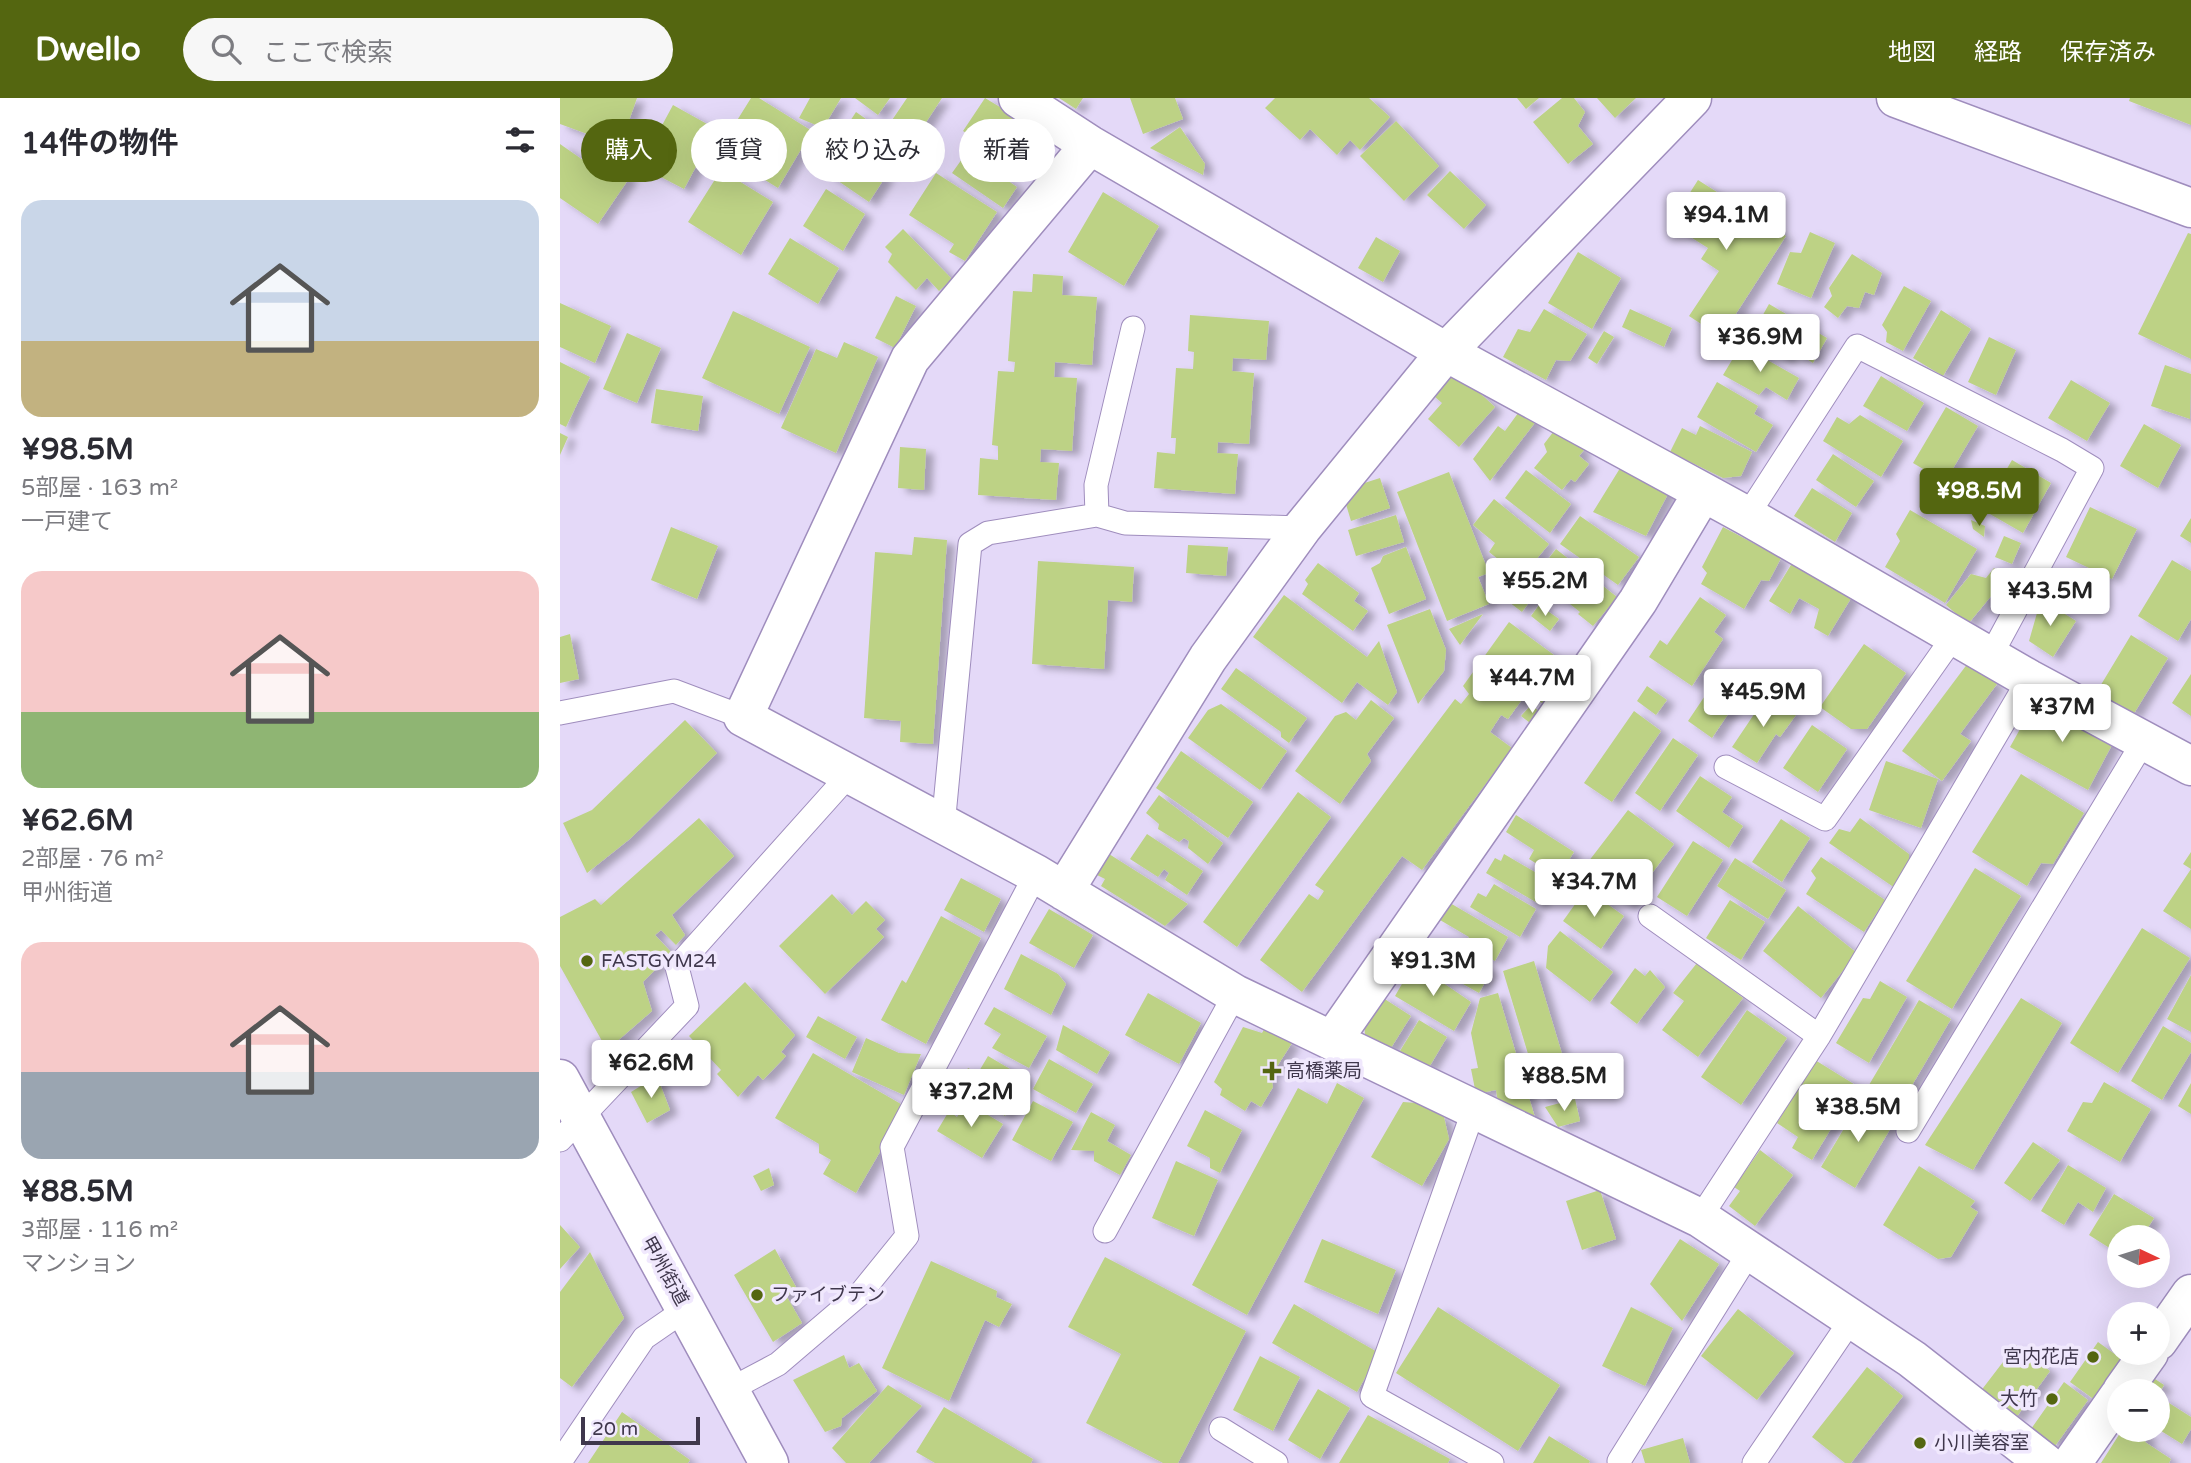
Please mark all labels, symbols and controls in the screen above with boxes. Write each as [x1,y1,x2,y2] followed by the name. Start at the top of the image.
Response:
[183,18,673,81] search box
[35,30,141,69] text: Dwello
[207,30,245,68] icon: search
[263,37,393,68] text: ここで検索
[1888,38,1936,67] text: 地図
[1974,38,2022,67] text: 経路
[2060,38,2156,67] text: 保存済み
[581,119,677,182] chip: 購入
[691,119,787,182] chip: 賃貸
[801,119,945,182] chip: 絞り込み
[959,119,1055,182] chip: 新着
[501,121,539,159] icon: filters
[21,125,179,162] text: 14件の物件
[1669,192,1783,252] pin: ¥94.1M
[1683,201,1769,229] text: ¥94.1M
[217,245,343,371] icon: home
[1703,314,1817,374] pin: ¥36.9M
[1717,323,1803,351] text: ¥36.9M
[21,431,134,468] text: ¥98.5M
[1922,468,2036,528] pin: ¥98.5M
[21,474,178,502] text: 5部屋 · 163 m²
[1936,477,2022,505] text: ¥98.5M
[21,508,113,536] text: 一戸建て
[1488,559,1602,618] pin: ¥55.2M
[1502,567,1588,595] text: ¥55.2M
[1993,568,2107,628] pin: ¥43.5M
[2007,577,2093,605] text: ¥43.5M
[217,616,343,742] icon: home
[1475,656,1589,715] pin: ¥44.7M
[1489,664,1575,692] text: ¥44.7M
[1706,670,1820,729] pin: ¥45.9M
[1720,678,1806,706] text: ¥45.9M
[2021,684,2103,744] pin: ¥37M
[2029,693,2095,721] text: ¥37M
[21,802,134,839] text: ¥62.6M
[21,845,164,873] text: 2部屋 · 76 m²
[1537,860,1651,919] pin: ¥34.7M
[1551,868,1637,896] text: ¥34.7M
[21,879,113,907] text: 甲州街道
[1376,939,1490,998] pin: ¥91.3M
[1390,947,1476,975] text: ¥91.3M
[601,950,717,972] place label: FASTGYM24
[579,953,595,969] marker: FASTGYM24
[217,987,343,1113] icon: home
[594,1040,708,1100] pin: ¥62.6M
[608,1049,694,1077] text: ¥62.6M
[1507,1054,1621,1113] pin: ¥88.5M
[1286,1060,1362,1082] place label: 高橋薬局
[1521,1062,1607,1090] text: ¥88.5M
[1264,1063,1280,1079] marker: 高橋薬局
[914,1070,1028,1129] pin: ¥37.2M
[928,1078,1014,1106] text: ¥37.2M
[1801,1084,1915,1144] pin: ¥38.5M
[1815,1093,1901,1121] text: ¥38.5M
[21,1173,134,1210] text: ¥88.5M
[21,1216,178,1244] text: 3部屋 · 116 m²
[2107,1225,2170,1288] north arrow
[2107,1225,2170,1442] map controls
[637,1232,693,1310] street label: 甲州街道
[21,1250,136,1278] text: マンション
[771,1284,885,1306] place label: ファイブテン
[749,1287,765,1303] marker: ファイブテン
[2107,1302,2170,1365] button: +
[2003,1346,2079,1368] place label: 宮内花店
[2085,1349,2101,1365] marker: 宮内花店
[2107,1379,2170,1442] button: −
[2000,1388,2038,1410] place label: 大竹
[2044,1391,2060,1407] marker: 大竹
[581,1414,700,1446] scale bar
[592,1418,638,1440] text: 20 m
[1934,1432,2029,1454] place label: 小川美容室
[1912,1435,1928,1451] marker: 小川美容室

